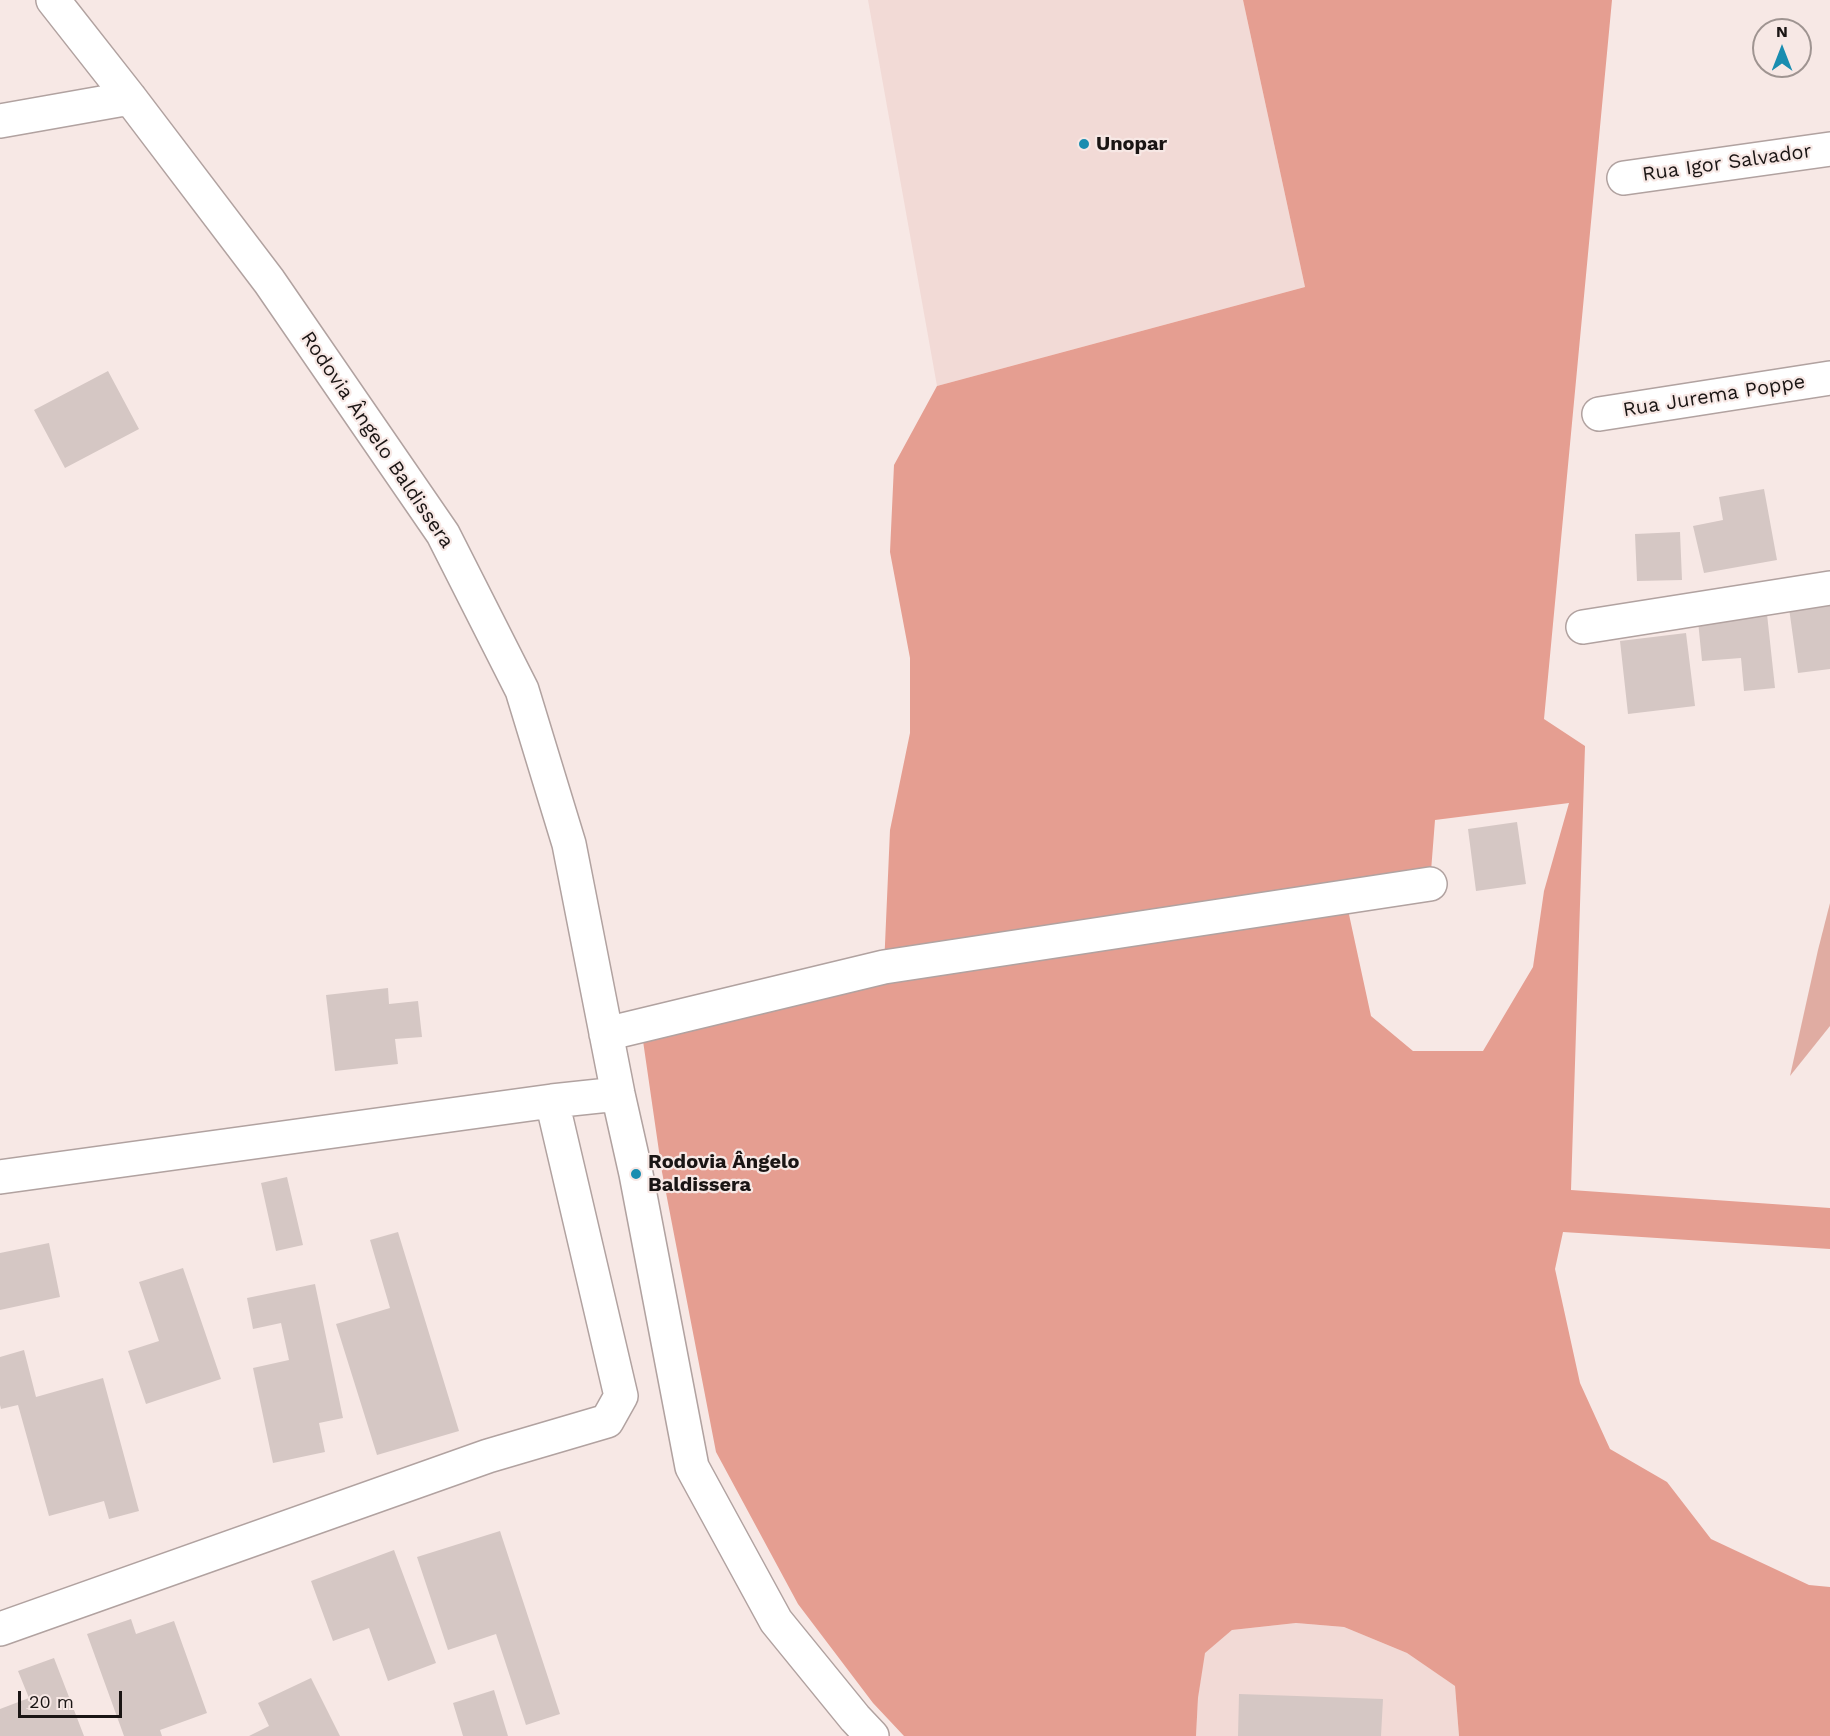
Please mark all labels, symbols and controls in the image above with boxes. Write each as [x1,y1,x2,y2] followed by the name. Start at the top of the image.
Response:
[1752,18,1812,78] north arrow
[1776,22,1788,41] text: N
[1096,132,1167,156] place label: Unopar
[1077,137,1091,151] marker: Unopar
[1641,139,1813,187] street label: Rua Igor Salvador
[295,327,459,553] street label: Rodovia Ângelo Baldissera
[1621,370,1807,422] street label: Rua Jurema Poppe
[648,1150,800,1197] place label: Rodovia Ângelo Baldissera
[629,1167,643,1181] marker: Rodovia Ângelo Baldissera
[21,1679,124,1717] scale bar
[29,1691,74,1712] text: 20 m

